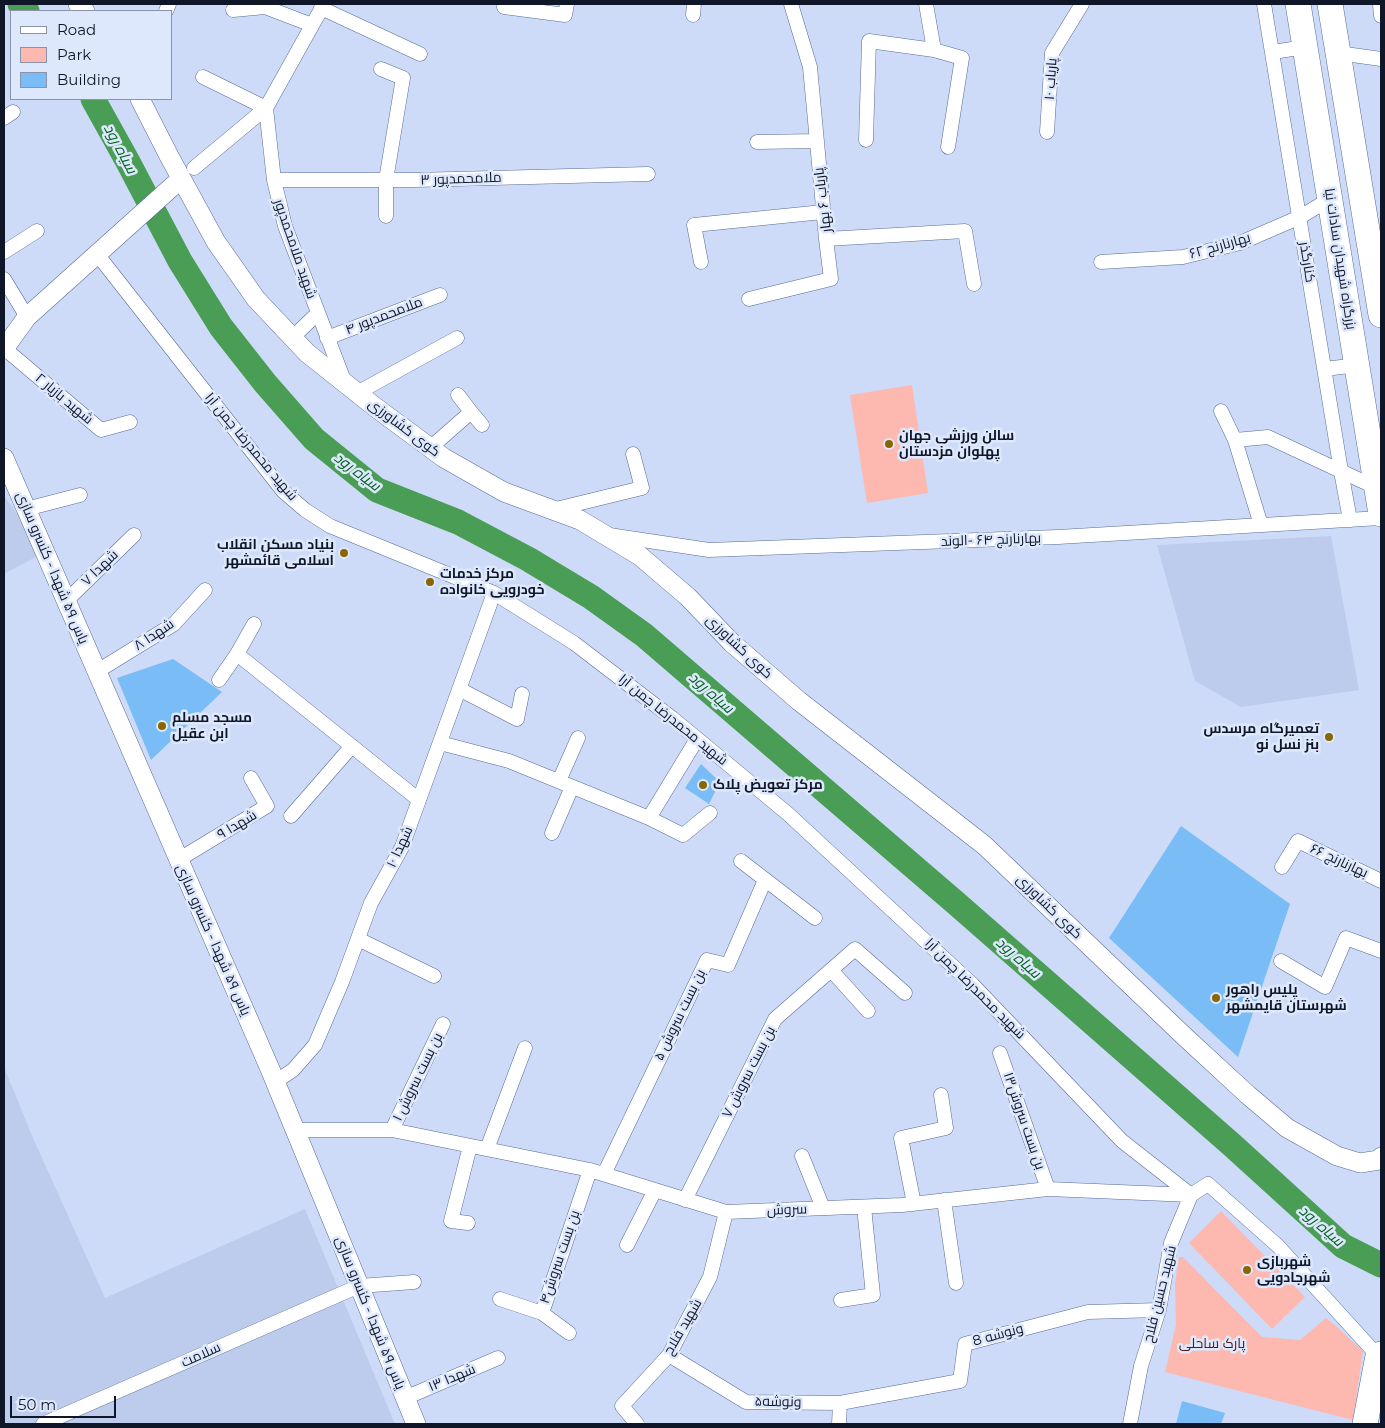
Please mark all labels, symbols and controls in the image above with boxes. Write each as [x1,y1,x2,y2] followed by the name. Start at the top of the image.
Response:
[10,10,172,100] legend
[57,20,96,39] text: Road
[57,45,91,64] text: Park
[1041,57,1061,101] street label: پاریاب ۱۰
[57,70,121,89] text: Building
[100,121,140,177] water label: سیاه رود
[811,167,835,233] street label: پاریاب ۶ بهار
[420,169,502,189] street label: ملامحمدپور ۳
[1321,187,1359,331] street label: بزرگراه شهیدان سادات نیا
[270,197,320,301] street label: شهید ملامحمدپور
[1188,229,1252,263] street label: بهارنارنج ۶۲
[1295,240,1319,284] street label: کنارگذر
[343,294,425,338] street label: ملامحمدپور ۴
[32,370,96,428] street label: شهید بازیار ۲
[201,390,301,504] street label: شهید محمدرضا چمن آرا
[365,396,443,460] street label: کوی کشاورزی
[899,428,1014,461] place label: سالن ورزشی جهان پهلوان مزدستان
[883,438,895,450] marker: سالن ورزشی جهان پهلوان مزدستان
[330,449,384,495] water label: سیاه رود
[12,489,92,647] street label: یاس ۵۹ شهدا - کنسرو سازی
[940,530,1042,550] street label: بهارنارنج ۶۴ -الوند
[217,537,334,570] place label: بنیاد مسکن انقلاب اسلامی قائمشهر
[78,547,122,589] street label: شهدا ۷
[338,547,350,559] marker: بنیاد مسکن انقلاب اسلامی قائمشهر
[440,566,544,598] place label: مرکز خدمات خودرویی خانواده
[424,576,436,588] marker: مرکز خدمات خودرویی خانواده
[702,612,776,682] street label: کوی کشاورزی
[131,616,177,654] street label: شهدا ۸
[685,669,737,717] water label: سیاه رود
[615,671,731,769] street label: شهید محمدرضا چمن آرا
[172,710,252,742] place label: مسجد مسلم ابن عقیل
[156,720,168,732] marker: مسجد مسلم ابن عقیل
[1204,721,1319,754] place label: تعمیرگاه مرسدس بنز نسل نو
[1323,731,1335,743] marker: تعمیرگاه مرسدس بنز نسل نو
[713,777,823,793] place label: مرکز تعویض پلاک
[697,779,709,791] marker: مرکز تعویض پلاک
[214,807,260,843] street label: شهدا ۹
[383,824,417,870] street label: شهدا ۱۰
[1307,840,1371,882] street label: بهارنارنج ۶۶
[172,862,254,1018] street label: یاس ۵۹ شهدا - کنسرو سازی
[1012,871,1086,943] street label: کوی کشاورزی
[992,934,1044,982] water label: سیاه رود
[921,935,1029,1043] street label: شهید محمدرضا چمن آرا
[651,967,709,1063] street label: بن بست سروش ۵
[1226,982,1347,1014] place label: پلیس راهور شهرستان قایمشهر
[1210,992,1222,1004] marker: پلیس راهور شهرستان قایمشهر
[719,1023,779,1121] street label: بن بست سروش ۷
[389,1030,447,1124] street label: بن بست سروش ۱
[999,1070,1049,1172] street label: بن بست سروش۱۳
[767,1201,807,1219] street label: سروش
[1295,1202,1347,1250] water label: سیاه رود
[536,1208,584,1306] street label: بن بست سروش۴
[332,1234,408,1392] street label: یاس ۵۹ شهدا - کنسرو سازی
[1140,1244,1180,1344] street label: شهید حسین فلاح
[1257,1254,1330,1286] place label: شهربازی شهرجادویی
[1241,1264,1253,1276] marker: شهربازی شهرجادویی
[660,1296,706,1358] street label: شهید فلاح
[971,1320,1025,1350] street label: ونوشه 8
[1179,1336,1245,1352] park label: پارک ساحلی
[179,1339,223,1371] street label: سلامت
[426,1361,478,1395] street label: شهدا ۱۳
[12,1386,119,1418] scale bar
[754,1393,802,1411] street label: ونوشه۵
[18,1395,56,1414] text: 50 m

